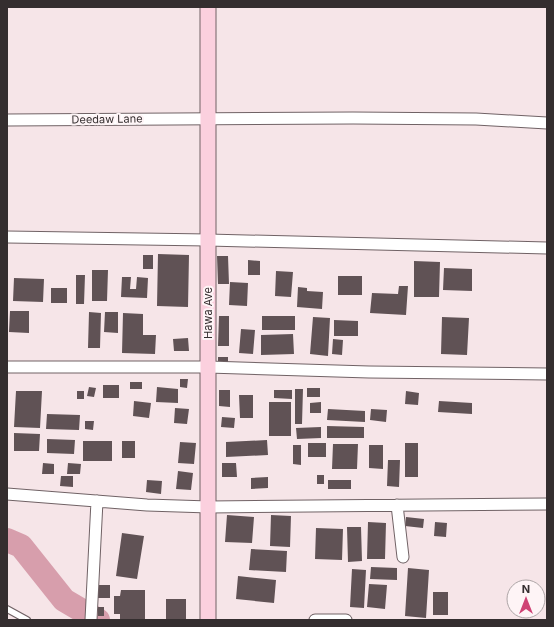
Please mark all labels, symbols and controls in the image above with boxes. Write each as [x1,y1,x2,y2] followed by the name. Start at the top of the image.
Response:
[71,111,143,127] street label: Deedaw Lane
[201,287,215,339] street label: Hawa Ave
[506,579,546,619] north arrow
[522,582,530,596] text: N

